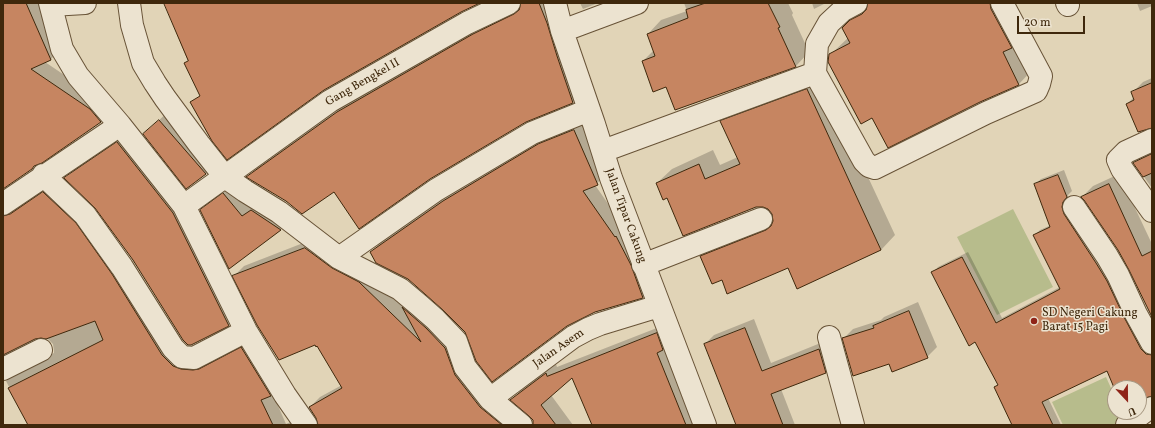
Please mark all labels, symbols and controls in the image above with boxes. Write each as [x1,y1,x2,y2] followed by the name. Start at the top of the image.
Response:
[1019,8,1087,34] scale bar
[1024,15,1051,31] text: 20 m
[323,56,403,110] street label: Gang Bengkel II
[601,167,649,265] street label: Jalan Tipar Cakung
[1042,307,1138,335] place label: SD Negeri Cakung Barat 15 Pagi
[1029,316,1039,326] marker: SD Negeri Cakung Barat 15 Pagi
[531,326,587,372] street label: Jalan Asem
[1107,380,1147,420] north arrow
[1125,402,1138,419] text: U

